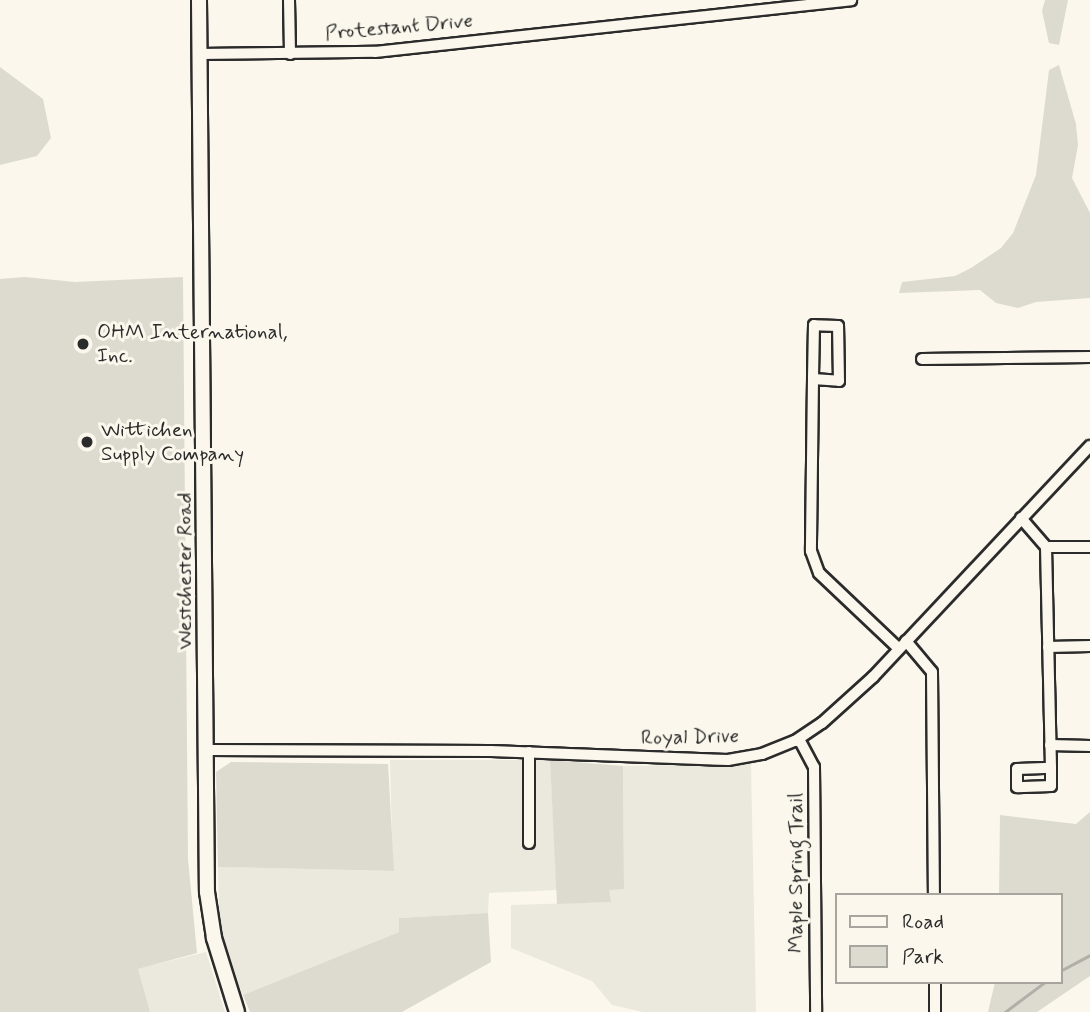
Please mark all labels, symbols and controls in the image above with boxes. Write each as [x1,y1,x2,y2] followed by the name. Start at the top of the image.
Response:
[325,8,473,46] street label: Protestant Drive
[97,319,274,369] place label: OHM International, Inc.
[75,336,91,352] marker: OHM International, Inc.
[101,417,244,467] place label: Wittichen Supply Company
[79,434,95,450] marker: Wittichen Supply Company
[172,493,198,649] street label: Westchester Road
[641,724,739,750] street label: Royal Drive
[783,794,809,952] street label: Maple Spring Trail
[834,893,1062,984] legend
[902,908,944,936] text: Road
[902,943,944,971] text: Park

